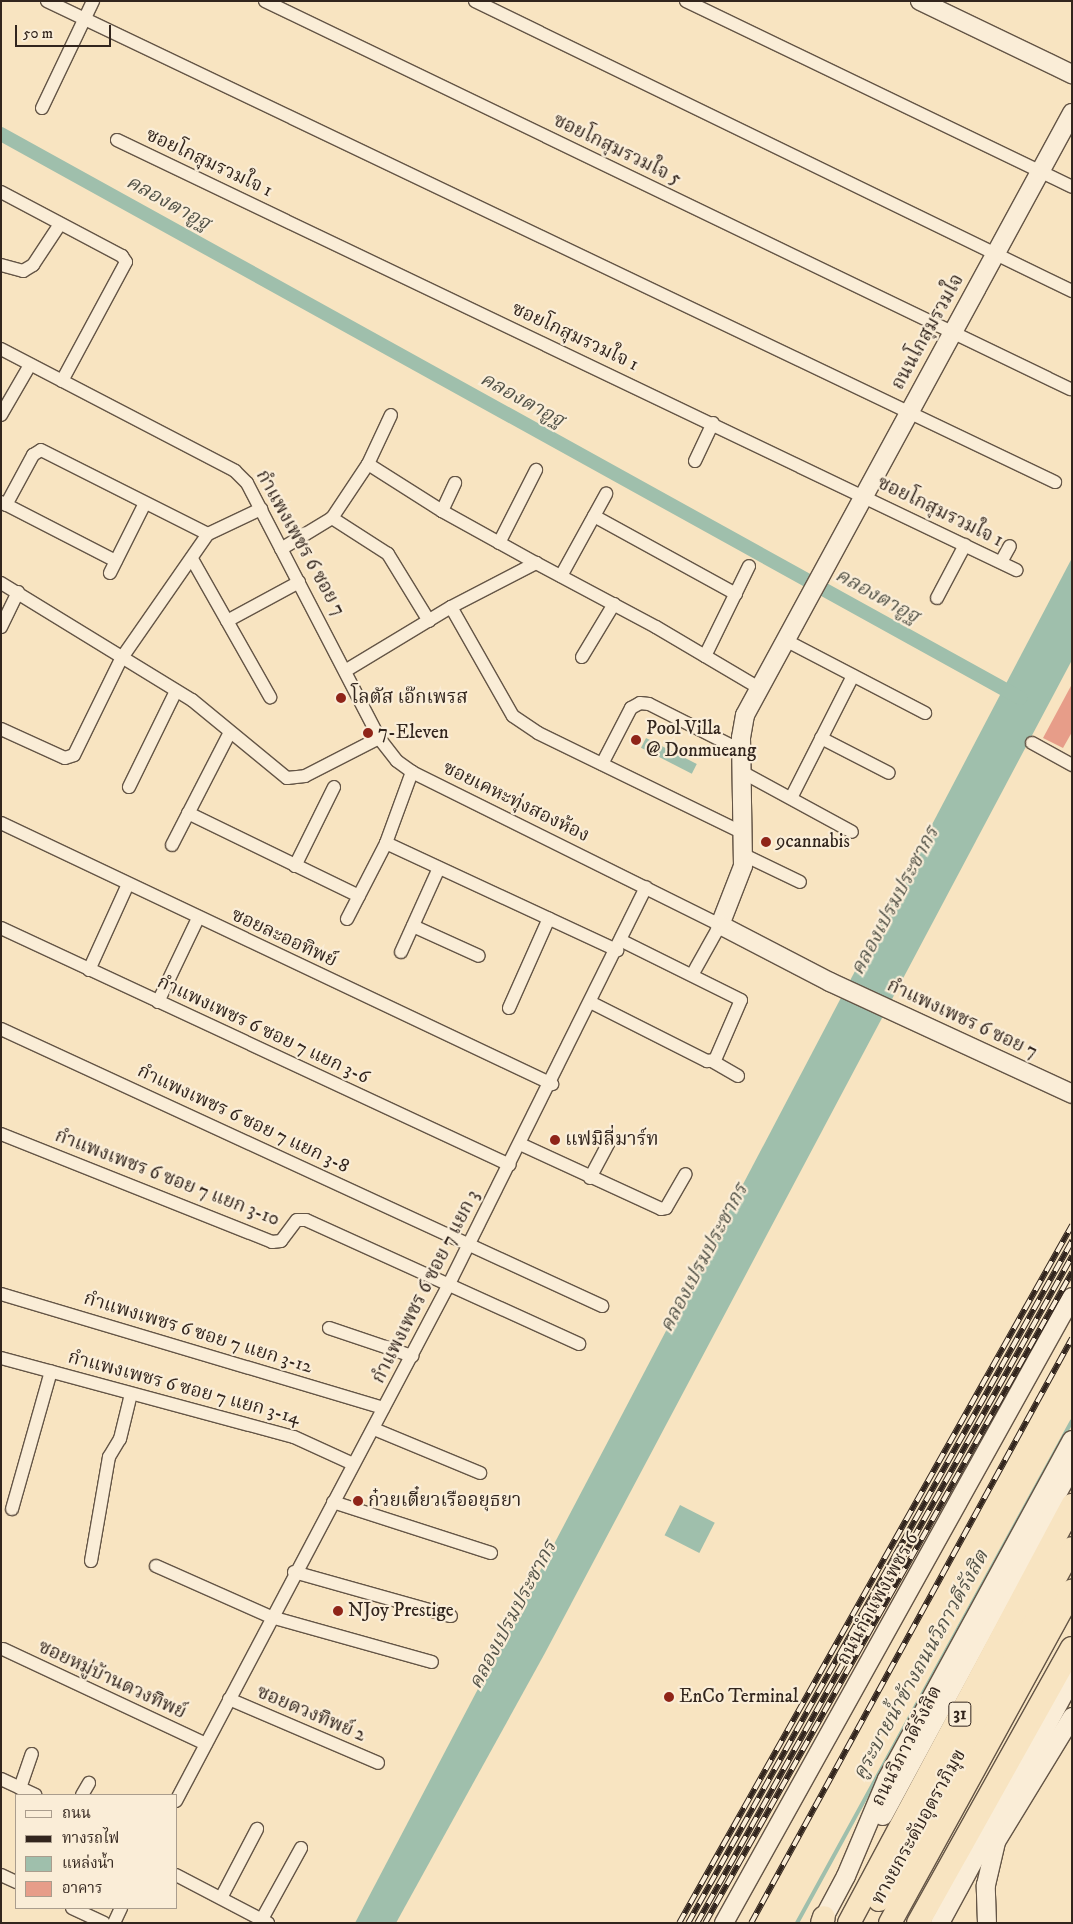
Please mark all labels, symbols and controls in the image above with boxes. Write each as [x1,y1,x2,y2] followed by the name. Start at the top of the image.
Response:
[18,15,114,47] scale bar
[23,24,53,43] text: 50 m
[549,109,685,191] street label: ซอยโกสุมรวมใจ 5
[142,124,276,202] street label: ซอยโกสุมรวมใจ 1
[122,170,214,236] water label: คลองตาอูฐ
[887,270,969,394] street label: ถนนโกสุมรวมใจ
[508,298,642,376] street label: ซอยโกสุมรวมใจ 1
[476,367,568,433] water label: คลองตาอูฐ
[250,466,350,620] street label: กำแพงเพชร 6 ซอย 7
[873,472,1007,552] street label: ซอยโกสุมรวมใจ 1
[831,563,923,629] water label: คลองตาอูฐ
[351,687,468,709] place label: โลตัส เอ๊กเพรส
[335,692,347,704] marker: โลตัส เอ๊กเพรส
[646,718,756,762] place label: Pool Villa @ Donmueang
[378,722,449,744] place label: 7-Eleven
[362,727,374,739] marker: 7-Eleven
[630,734,642,746] marker: Pool Villa @ Donmueang
[439,757,593,847] street label: ซอยเคหะทุ่งสองห้อง
[846,823,944,979] water label: คลองเปรมประชากร
[776,831,850,853] place label: 9cannabis
[760,836,772,848] marker: 9cannabis
[228,904,340,972] street label: ซอยละออทิพย์
[153,971,373,1089] street label: กำแพงเพชร 6 ซอย 7 แยก 3-6
[883,974,1041,1064] street label: กำแพงเพชร 6 ซอย 7
[134,1060,352,1178] street label: กำแพงเพชร 6 ซอย 7 แยก 3-8
[52,1125,282,1231] street label: กำแพงเพชร 6 ซอย 7 แยก 3-10
[565,1129,658,1151] place label: แฟมิลี่มาร์ท
[549,1134,561,1146] marker: แฟมิลี่มาร์ท
[655,1180,753,1336] water label: คลองเปรมประชากร
[367,1187,485,1387] street label: กำแพงเพชร 6 ซอย 7 แยก 3
[81,1287,315,1379] street label: กำแพงเพชร 6 ซอย 7 แยก 3-12
[65,1346,303,1430] street label: กำแพงเพชร 6 ซอย 7 แยก 3-14
[368,1490,521,1512] place label: ก๋วยเตี๋ยวเรืออยุธยา
[352,1495,364,1507] marker: ก๋วยเตี๋ยวเรืออยุธยา
[832,1529,924,1669] street label: ถนนกำแพงเพชร 6
[464,1537,562,1693] water label: คลองเปรมประชากร
[848,1546,994,1784] water label: คูระบายน้ำข้างถนนวิภาวดีรังสิต
[348,1600,454,1622] place label: NJoy Prestige
[332,1605,344,1617] marker: NJoy Prestige
[34,1636,190,1724] street label: ซอยหมู่บ้านดวงทิพย์
[253,1681,369,1747] street label: ซอยดวงทิพย์ 2
[867,1682,947,1810] street label: ถนนวิภาวดีรังสิต
[679,1686,799,1708] place label: EnCo Terminal
[663,1691,675,1703] marker: EnCo Terminal
[948,1698,972,1730] road number: 31
[867,1745,971,1909] street label: ทางยกระดับอุตราภิมุข
[15,1794,178,1909] legend
[62,1804,91,1823] text: ถนน
[62,1829,119,1848] text: ทางรถไฟ
[62,1854,114,1873] text: แหล่งน้ำ
[62,1879,102,1898] text: อาคาร

